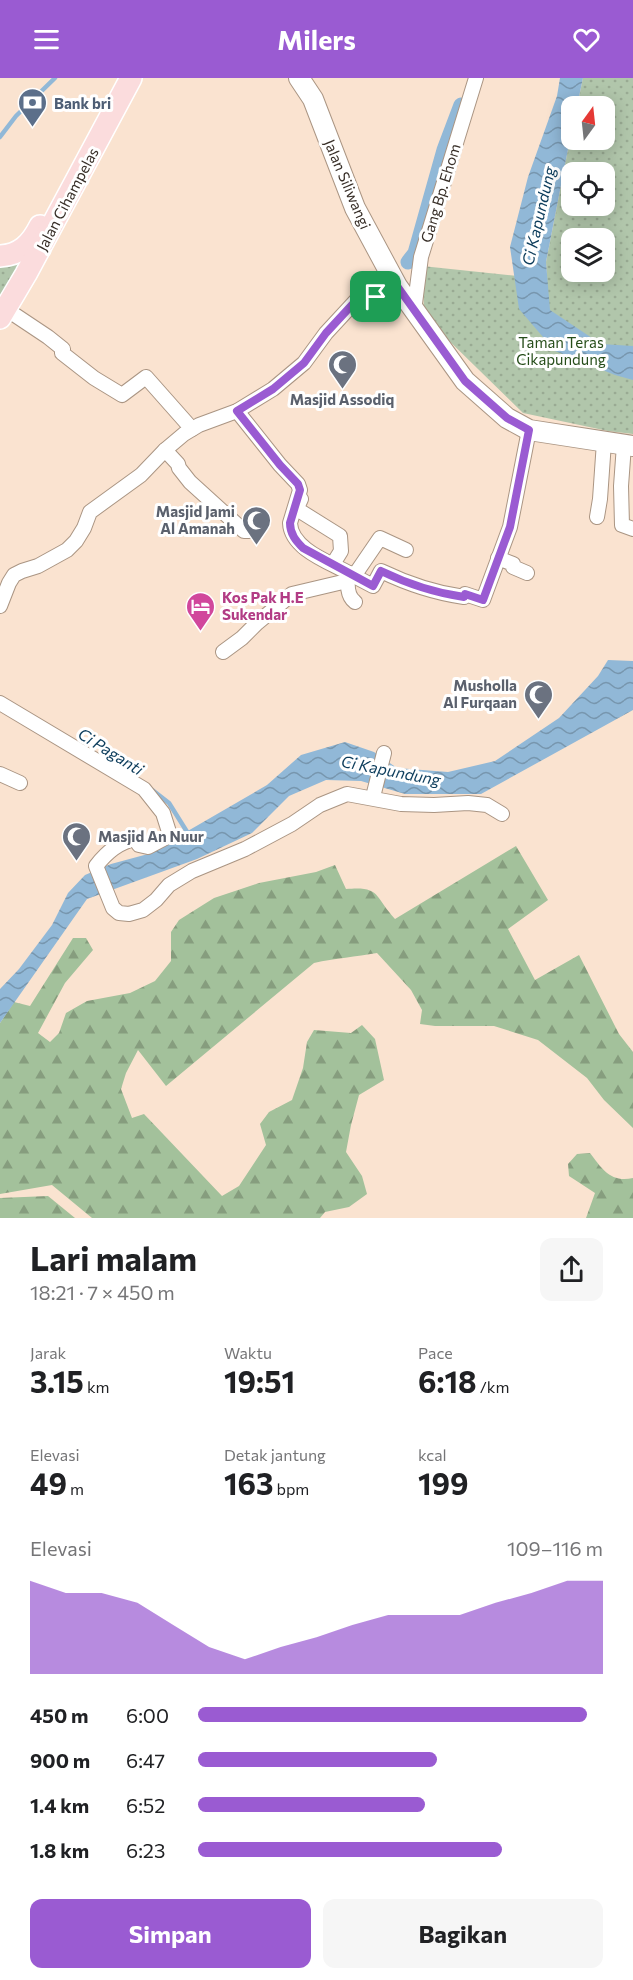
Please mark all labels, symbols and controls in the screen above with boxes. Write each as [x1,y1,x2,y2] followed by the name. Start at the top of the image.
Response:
[30,23,63,56] icon: menu
[277,23,356,56] text: Milers
[570,23,603,56] icon: heart
[17,87,49,129] bank icon: Bank bri
[54,94,111,112] place label: Bank bri
[561,96,615,150] north arrow
[561,96,615,282] map controls
[321,136,375,232] street label: Jalan Siliwangi
[416,141,464,245] street label: Gang Bp. Ehom
[32,144,102,254] street label: Jalan Cihampelas
[561,162,615,216] button: locate
[517,163,559,267] water label: Ci Kapundung
[561,228,615,282] button: layers
[350,271,401,322] pin
[359,280,392,313] icon: arrive
[516,333,606,368] park label: Taman Teras Cikapundung
[326,348,358,390] mosque icon: Masjid Assodiq
[290,390,394,408] place label: Masjid Assodiq
[156,502,235,537] place label: Masjid Jami Al Amanah
[240,504,272,546] mosque icon: Masjid Jami Al Amanah
[222,588,304,623] place label: Kos Pak H.E Sukendar
[185,590,217,632] hotel icon: Kos Pak H.E Sukendar
[443,676,517,711] place label: Musholla Al Furqaan
[522,678,554,720] mosque icon: Musholla Al Furqaan
[75,724,148,779] water label: Ci Paganti
[340,751,444,789] water label: Ci Kapundung
[61,820,93,862] mosque icon: Masjid An Nuur
[98,827,204,845] place label: Masjid An Nuur
[30,1237,197,1278] text: Lari malam
[540,1238,603,1301] button: share
[30,1280,175,1304] text: 18:21 · 7 × 450 m
[30,1343,66,1362] text: Jarak
[224,1343,272,1362] text: Waktu
[418,1343,453,1362] text: Pace
[30,1362,84,1399] text: 3.15
[224,1362,295,1399] text: 19:51
[418,1362,477,1399] text: 6:18
[84,1377,110,1396] text: km
[477,1377,509,1396] text: /km
[30,1445,80,1464] text: Elevasi
[224,1445,326,1464] text: Detak jantung
[418,1445,447,1464] text: kcal
[30,1464,67,1501] text: 49
[224,1464,273,1501] text: 163
[418,1464,469,1501] text: 199
[67,1479,84,1498] text: m
[273,1479,309,1498] text: bpm
[30,1536,92,1560] text: Elevasi
[507,1536,603,1560] text: 109–116 m
[30,1703,89,1727] text: 450 m
[126,1703,169,1727] text: 6:00
[30,1748,90,1772] text: 900 m
[126,1748,165,1772] text: 6:47
[30,1793,89,1817] text: 1.4 km
[126,1793,165,1817] text: 6:52
[30,1838,89,1862] text: 1.8 km
[126,1838,165,1862] text: 6:23
[30,1899,311,1968] button: Simpan
[323,1899,603,1968] button: Bagikan

